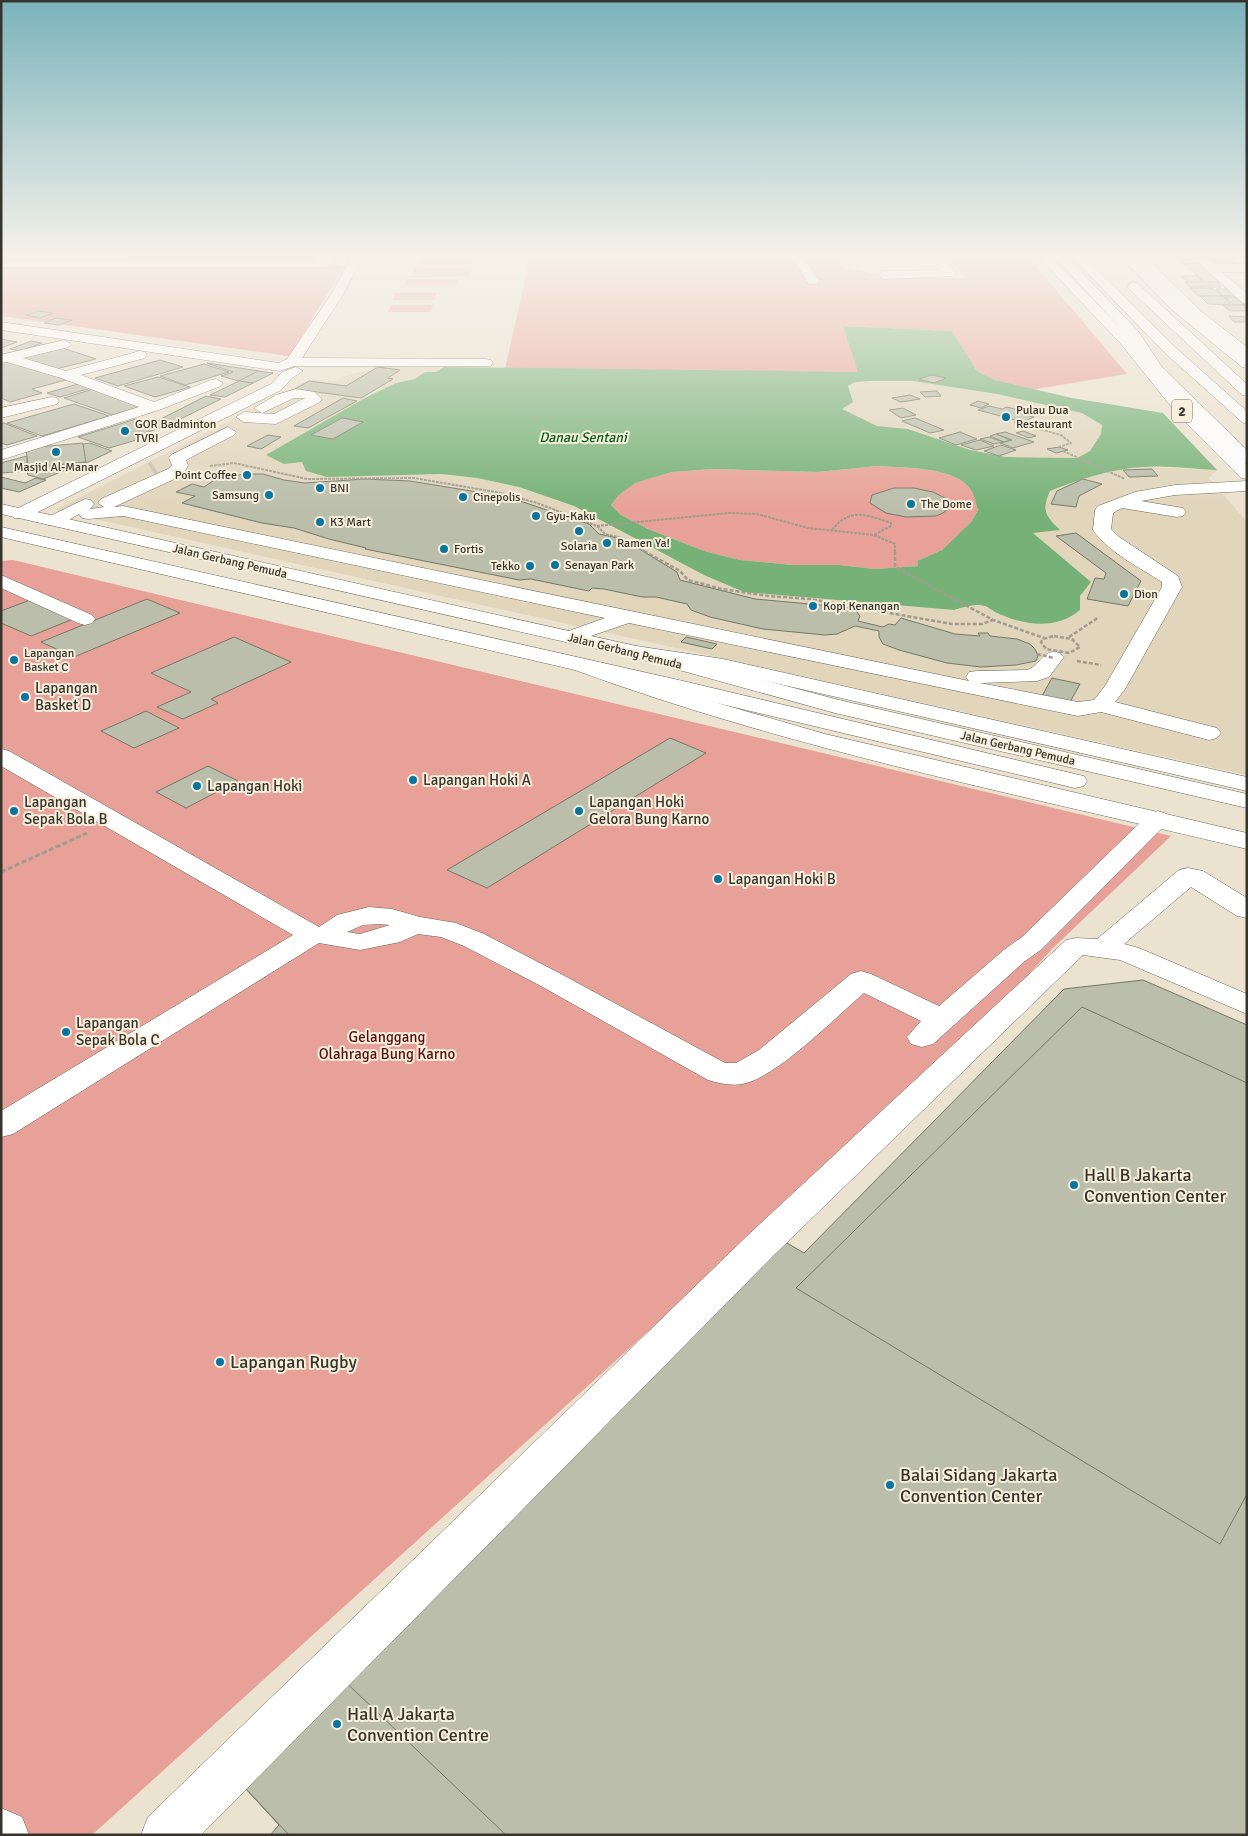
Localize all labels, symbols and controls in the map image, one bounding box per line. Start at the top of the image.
road number: 2 [1172,400,1192,422]
place label: Pulau Dua Restaurant [1016,403,1072,432]
marker: Pulau Dua Restaurant [1000,411,1012,423]
place label: GOR Badminton TVRI [135,417,216,446]
marker: GOR Badminton TVRI [119,425,131,437]
water label: Danau Sentani [539,429,628,446]
marker: Masjid Al-Manar [50,446,62,458]
place label: Masjid Al-Manar [14,460,99,475]
place label: Point Coffee [175,468,237,483]
marker: Point Coffee [241,469,253,481]
place label: BNI [330,481,349,496]
marker: BNI [314,482,326,494]
place label: Samsung [212,488,259,503]
marker: Samsung [263,489,275,501]
place label: Cinepolis [473,490,521,505]
marker: Cinepolis [457,491,469,503]
place label: The Dome [921,497,972,512]
marker: The Dome [905,498,917,510]
place label: Gyu-Kaku [546,509,596,524]
marker: Gyu-Kaku [530,510,542,522]
place label: K3 Mart [330,515,371,530]
marker: K3 Mart [314,516,326,528]
marker: Solaria [573,525,585,537]
place label: Ramen Ya! [617,536,670,551]
marker: Ramen Ya! [601,537,613,549]
place label: Solaria [561,539,597,554]
street label: Jalan Gerbang Pemuda [171,541,289,582]
place label: Fortis [454,542,484,557]
marker: Fortis [438,543,450,555]
place label: Senayan Park [565,558,634,573]
place label: Tekko [491,559,520,574]
marker: Senayan Park [549,559,561,571]
marker: Tekko [524,560,536,572]
place label: Dion [1134,587,1158,602]
marker: Dion [1118,588,1130,600]
place label: Kopi Kenangan [823,599,900,614]
marker: Kopi Kenangan [807,600,819,612]
street label: Jalan Gerbang Pemuda [566,630,684,673]
place label: Lapangan Basket C [24,646,74,675]
marker: Lapangan Basket C [8,654,20,666]
place label: Lapangan Basket D [35,679,98,714]
marker: Lapangan Basket D [19,691,31,703]
street label: Jalan Gerbang Pemuda [959,728,1077,769]
place label: Lapangan Hoki A [423,771,531,789]
marker: Lapangan Hoki A [407,774,419,786]
place label: Lapangan Hoki [207,777,302,795]
marker: Lapangan Hoki [191,780,203,792]
place label: Lapangan Sepak Bola B [24,793,108,828]
place label: Lapangan Hoki Gelora Bung Karno [589,793,709,828]
marker: Lapangan Sepak Bola B [8,805,20,817]
marker: Lapangan Hoki Gelora Bung Karno [573,805,585,817]
place label: Lapangan Hoki B [728,870,836,888]
marker: Lapangan Hoki B [712,873,724,885]
place label: Lapangan Sepak Bola C [76,1014,159,1049]
marker: Lapangan Sepak Bola C [60,1026,72,1038]
park label: Gelanggang Olahraga Bung Karno [319,1028,455,1063]
place label: Hall B Jakarta Convention Center [1084,1164,1227,1207]
marker: Hall B Jakarta Convention Center [1068,1179,1080,1191]
place label: Lapangan Rugby [230,1351,357,1373]
marker: Lapangan Rugby [214,1356,226,1368]
place label: Balai Sidang Jakarta Convention Center [900,1464,1057,1507]
marker: Balai Sidang Jakarta Convention Center [884,1479,896,1491]
place label: Hall A Jakarta Convention Centre [347,1703,489,1746]
marker: Hall A Jakarta Convention Centre [331,1718,343,1730]

